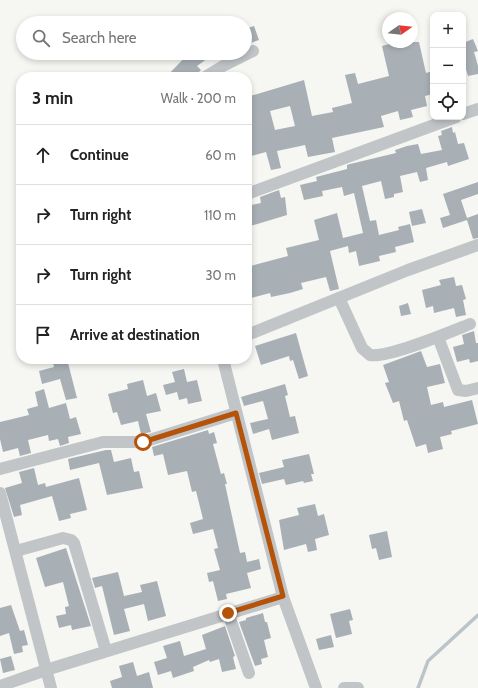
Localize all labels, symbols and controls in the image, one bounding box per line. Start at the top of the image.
north arrow [382,12,418,48]
map controls [430,12,466,120]
button: + [430,12,466,48]
search box [16,16,252,60]
icon: search [30,27,52,49]
text: Search here [62,29,137,47]
button: − [430,48,466,84]
button: locate [430,84,466,120]
text: 3 min [32,88,73,108]
text: Walk · 200 m [161,90,236,106]
icon: ahead [32,144,54,166]
text: Continue [70,146,129,164]
text: 60 m [205,147,236,163]
icon: right [32,204,54,226]
text: Turn right [70,206,131,224]
text: 110 m [204,207,236,223]
icon: right [32,264,54,286]
text: Turn right [70,266,131,284]
text: 30 m [206,267,236,283]
icon: arrive [32,324,54,346]
text: Arrive at destination [70,326,200,344]
route start [134,433,152,451]
route end [219,604,237,622]

